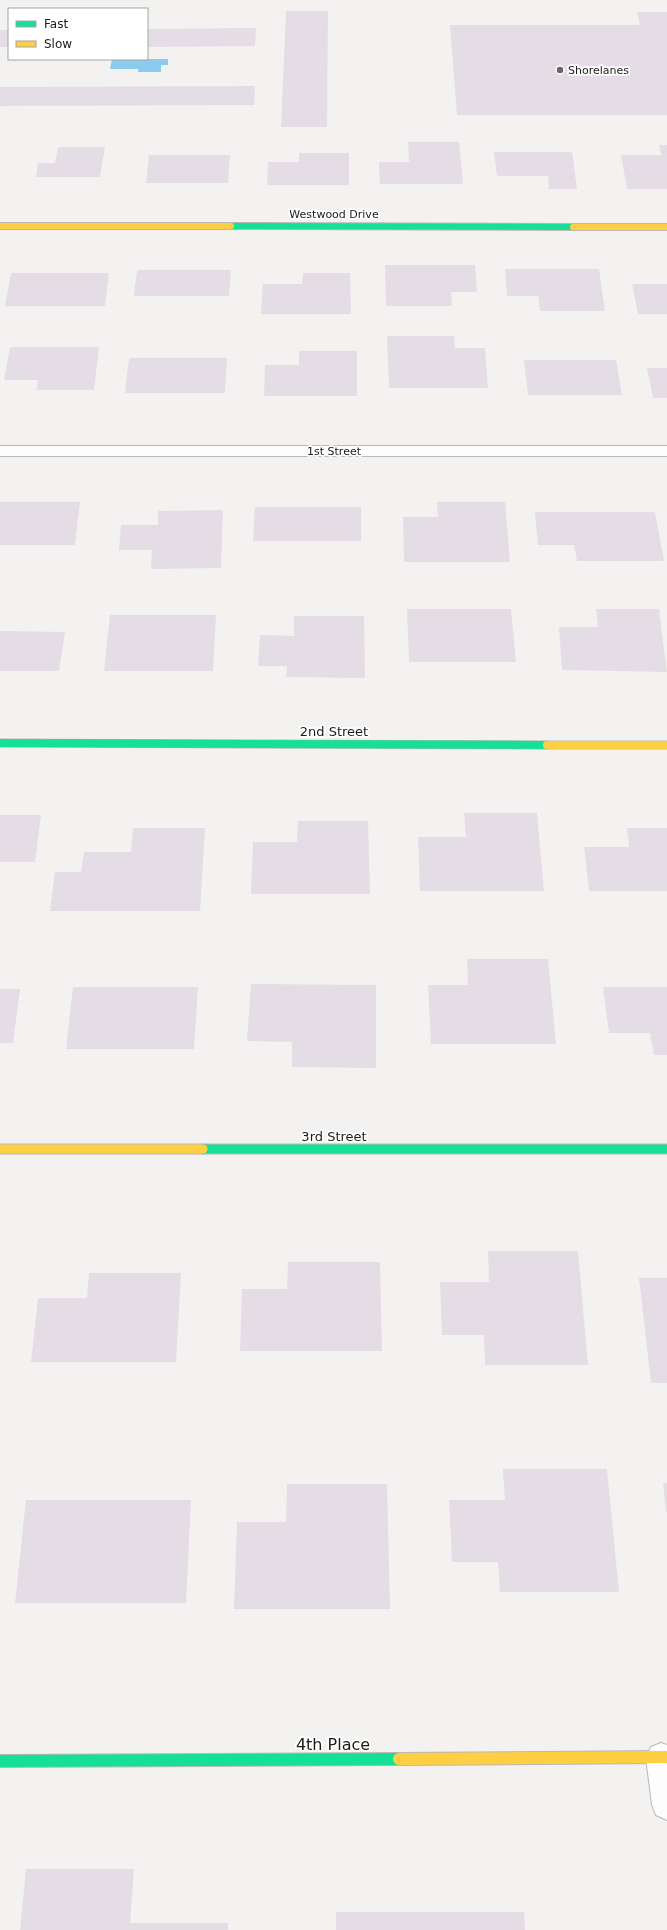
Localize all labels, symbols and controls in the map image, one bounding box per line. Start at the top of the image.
legend [8,8,148,60]
text: Fast [44,17,68,31]
text: Slow [44,37,72,51]
place label: Shorelanes [568,64,629,77]
marker: Shorelanes [555,65,565,75]
street label: Westwood Drive [289,208,379,221]
street label: 1st Street [307,445,362,458]
street label: 2nd Street [300,724,368,739]
street label: 3rd Street [301,1129,367,1144]
street label: 4th Place [296,1735,370,1754]

